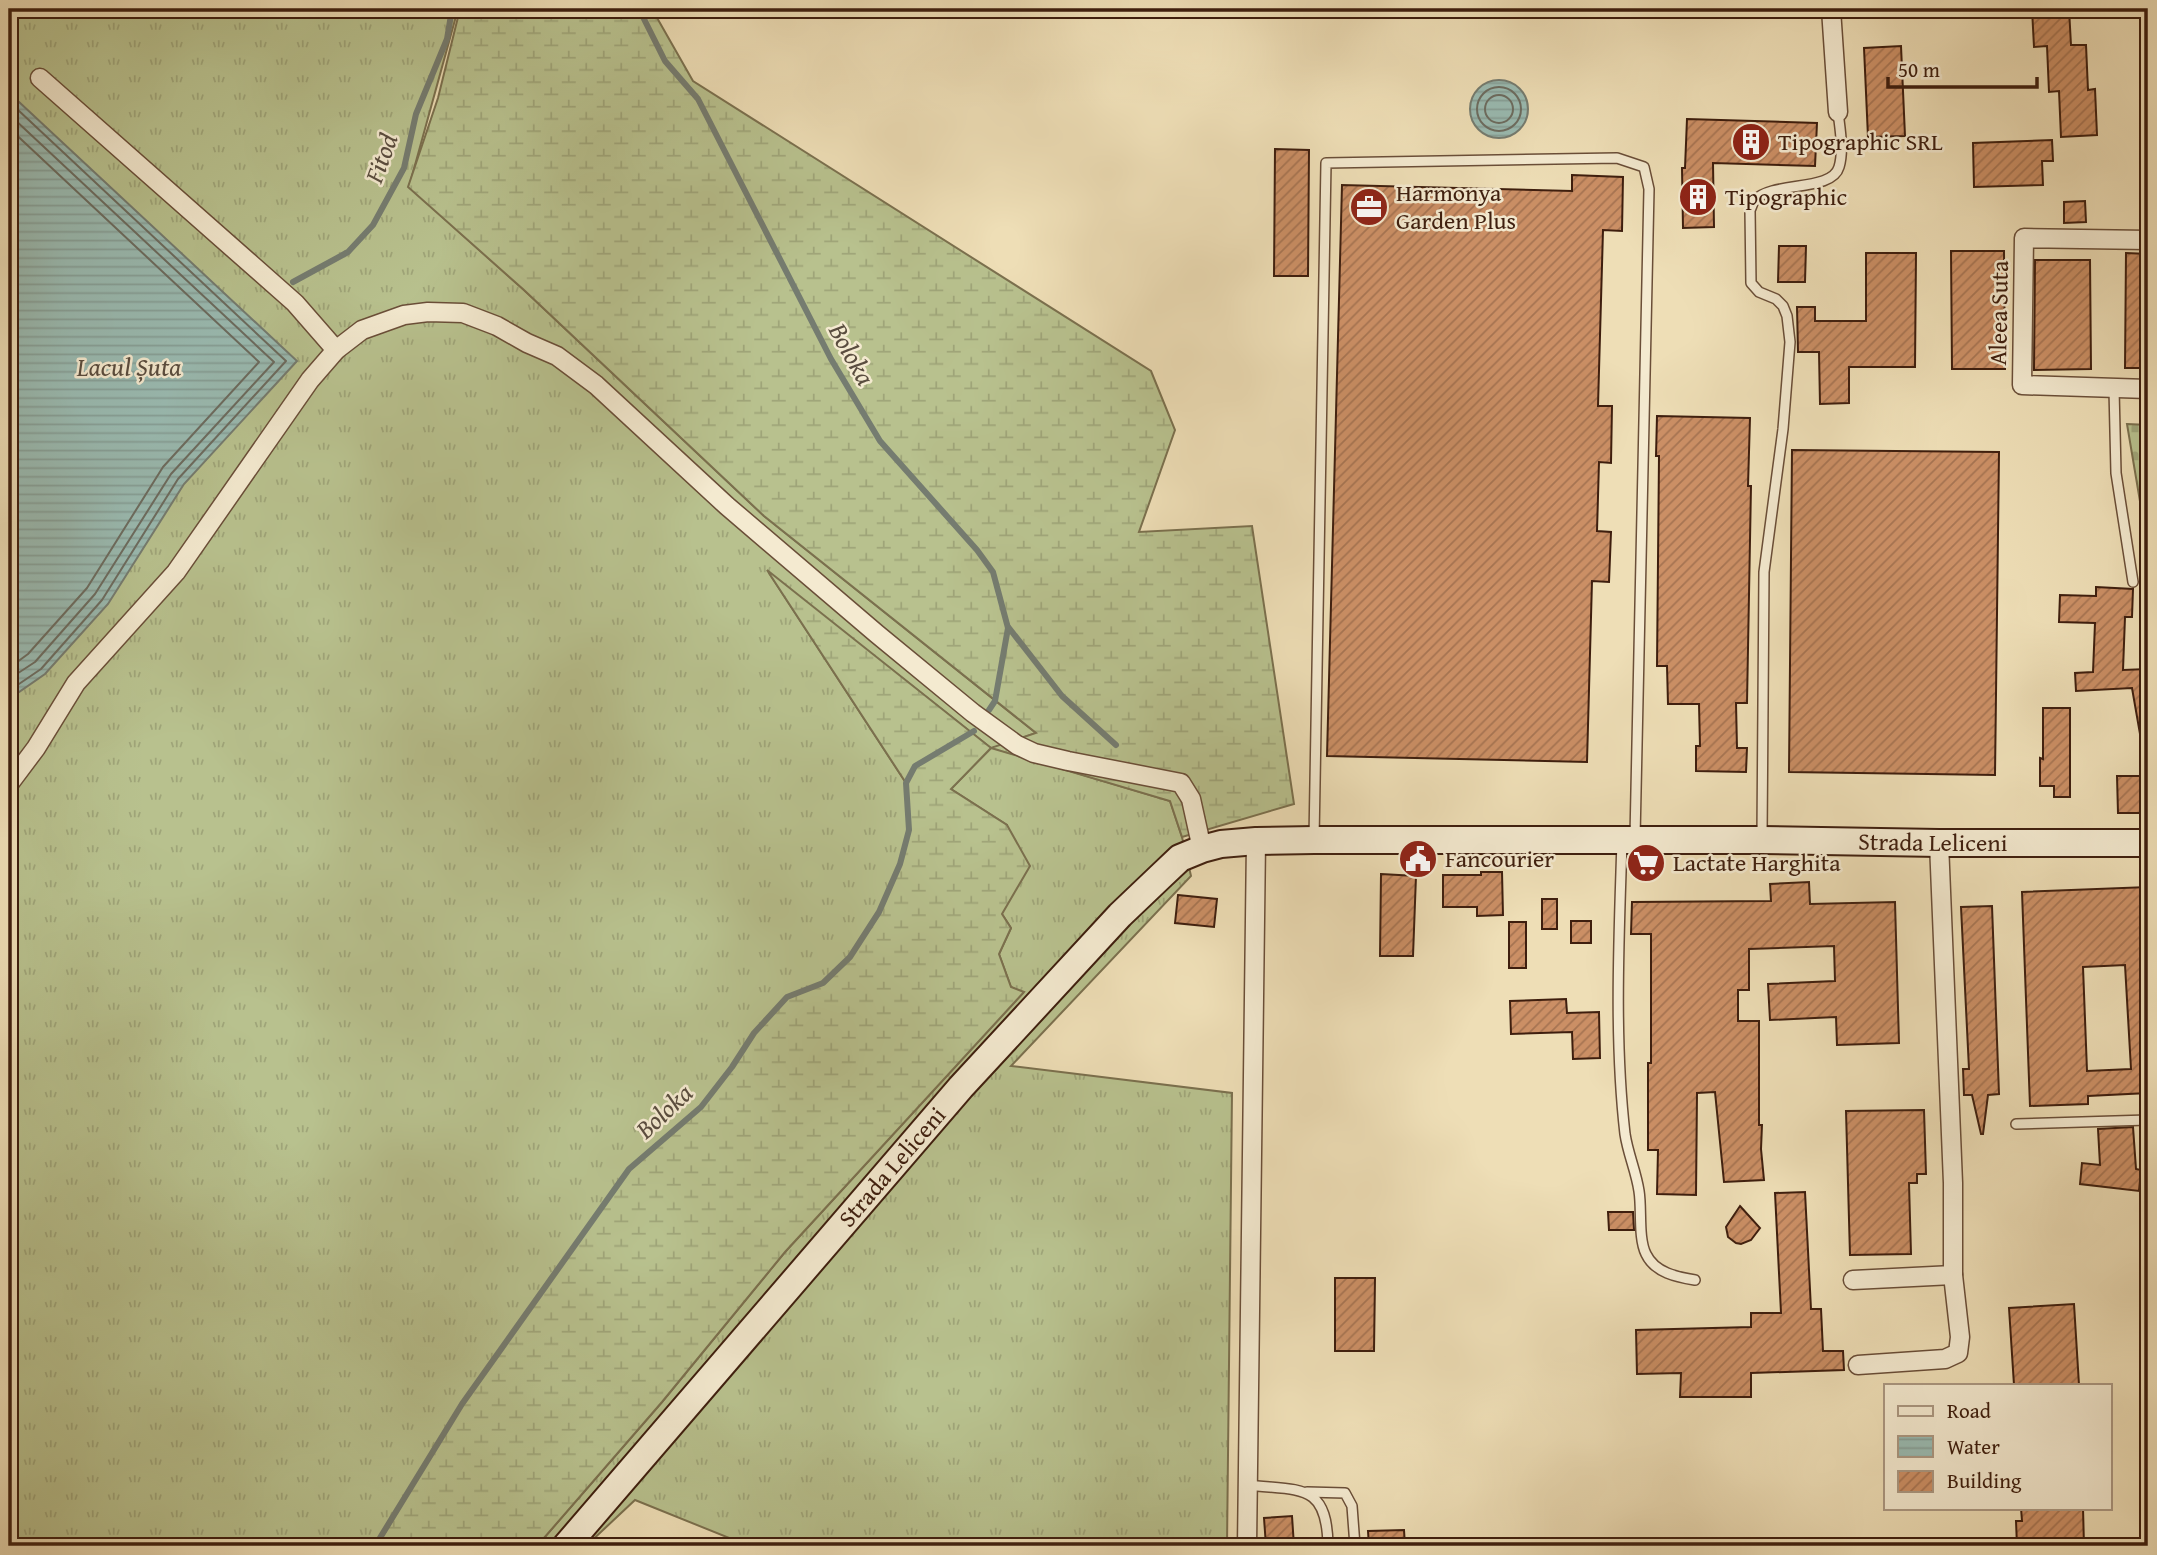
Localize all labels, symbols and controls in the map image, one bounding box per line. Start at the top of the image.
scale bar [1888,46,2036,90]
text: 50 m [1898,54,1940,85]
building icon: Tipographic SRL [1730,121,1772,163]
place label: Tipographic SRL [1778,124,1943,159]
water label: Fitod [353,128,407,189]
place label: Harmonya Garden Plus [1396,175,1516,238]
building icon: Tipographic [1677,176,1719,218]
place label: Tipographic [1725,179,1847,214]
office icon: Harmonya Garden Plus [1348,186,1390,228]
street label: Aleea Suta [1980,260,2017,366]
water label: Boloka [819,315,885,392]
water label: Lacul Șuta [76,347,181,386]
street label: Strada Leliceni [1858,824,2008,860]
public building icon: Fancourier [1397,838,1439,880]
place label: Fancourier [1445,841,1554,876]
supermarket icon: Lactate Harghita [1625,842,1667,884]
place label: Lactate Harghita [1673,845,1841,880]
water label: Boloka [626,1074,701,1148]
street label: Strada Leliceni [830,1099,954,1235]
legend [1884,1384,2112,1510]
text: Road [1947,1395,1992,1426]
text: Water [1947,1431,2000,1462]
text: Building [1947,1465,2022,1496]

